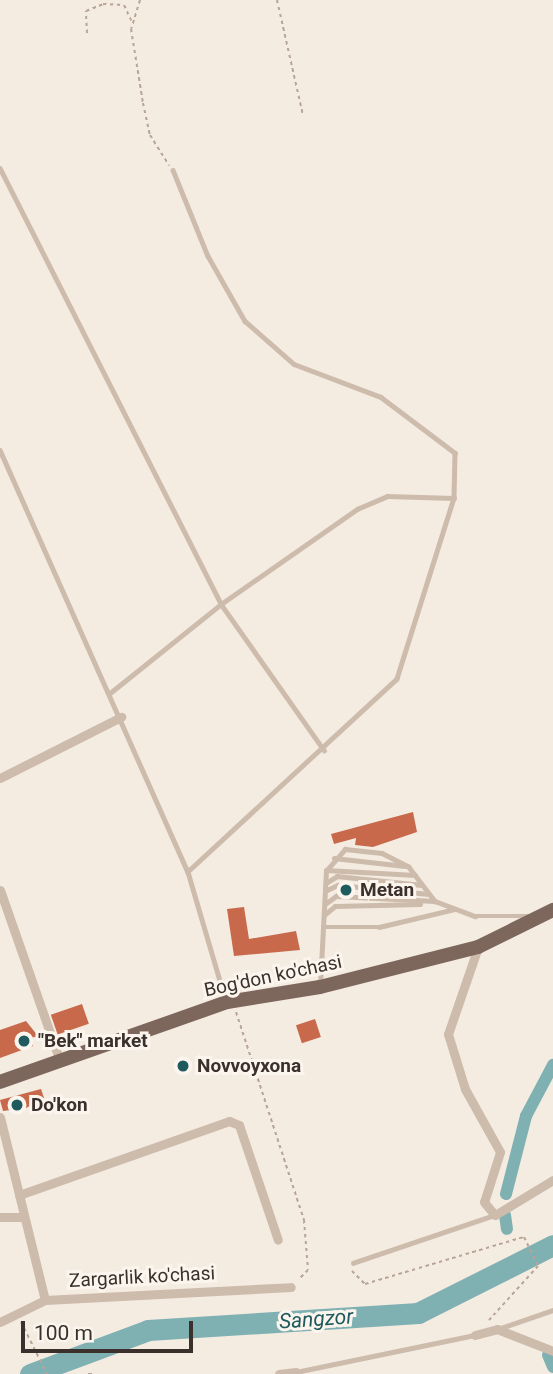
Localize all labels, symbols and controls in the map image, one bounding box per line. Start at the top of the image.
place label: Metan [360,879,414,901]
marker: Metan [338,882,354,898]
street label: Bog'don ko'chasi [202,950,344,1002]
place label: "Bek" market [38,1030,148,1052]
marker: "Bek" market [16,1033,32,1049]
place label: Novvoyxona [197,1055,301,1077]
marker: Novvoyxona [175,1058,191,1074]
place label: Do'kon [31,1094,88,1116]
marker: Do'kon [9,1097,25,1113]
street label: Zargarlik ko'chasi [68,1262,216,1292]
water label: Sangzor [278,1304,354,1334]
scale bar [24,1308,196,1352]
text: 100 m [34,1321,93,1345]

